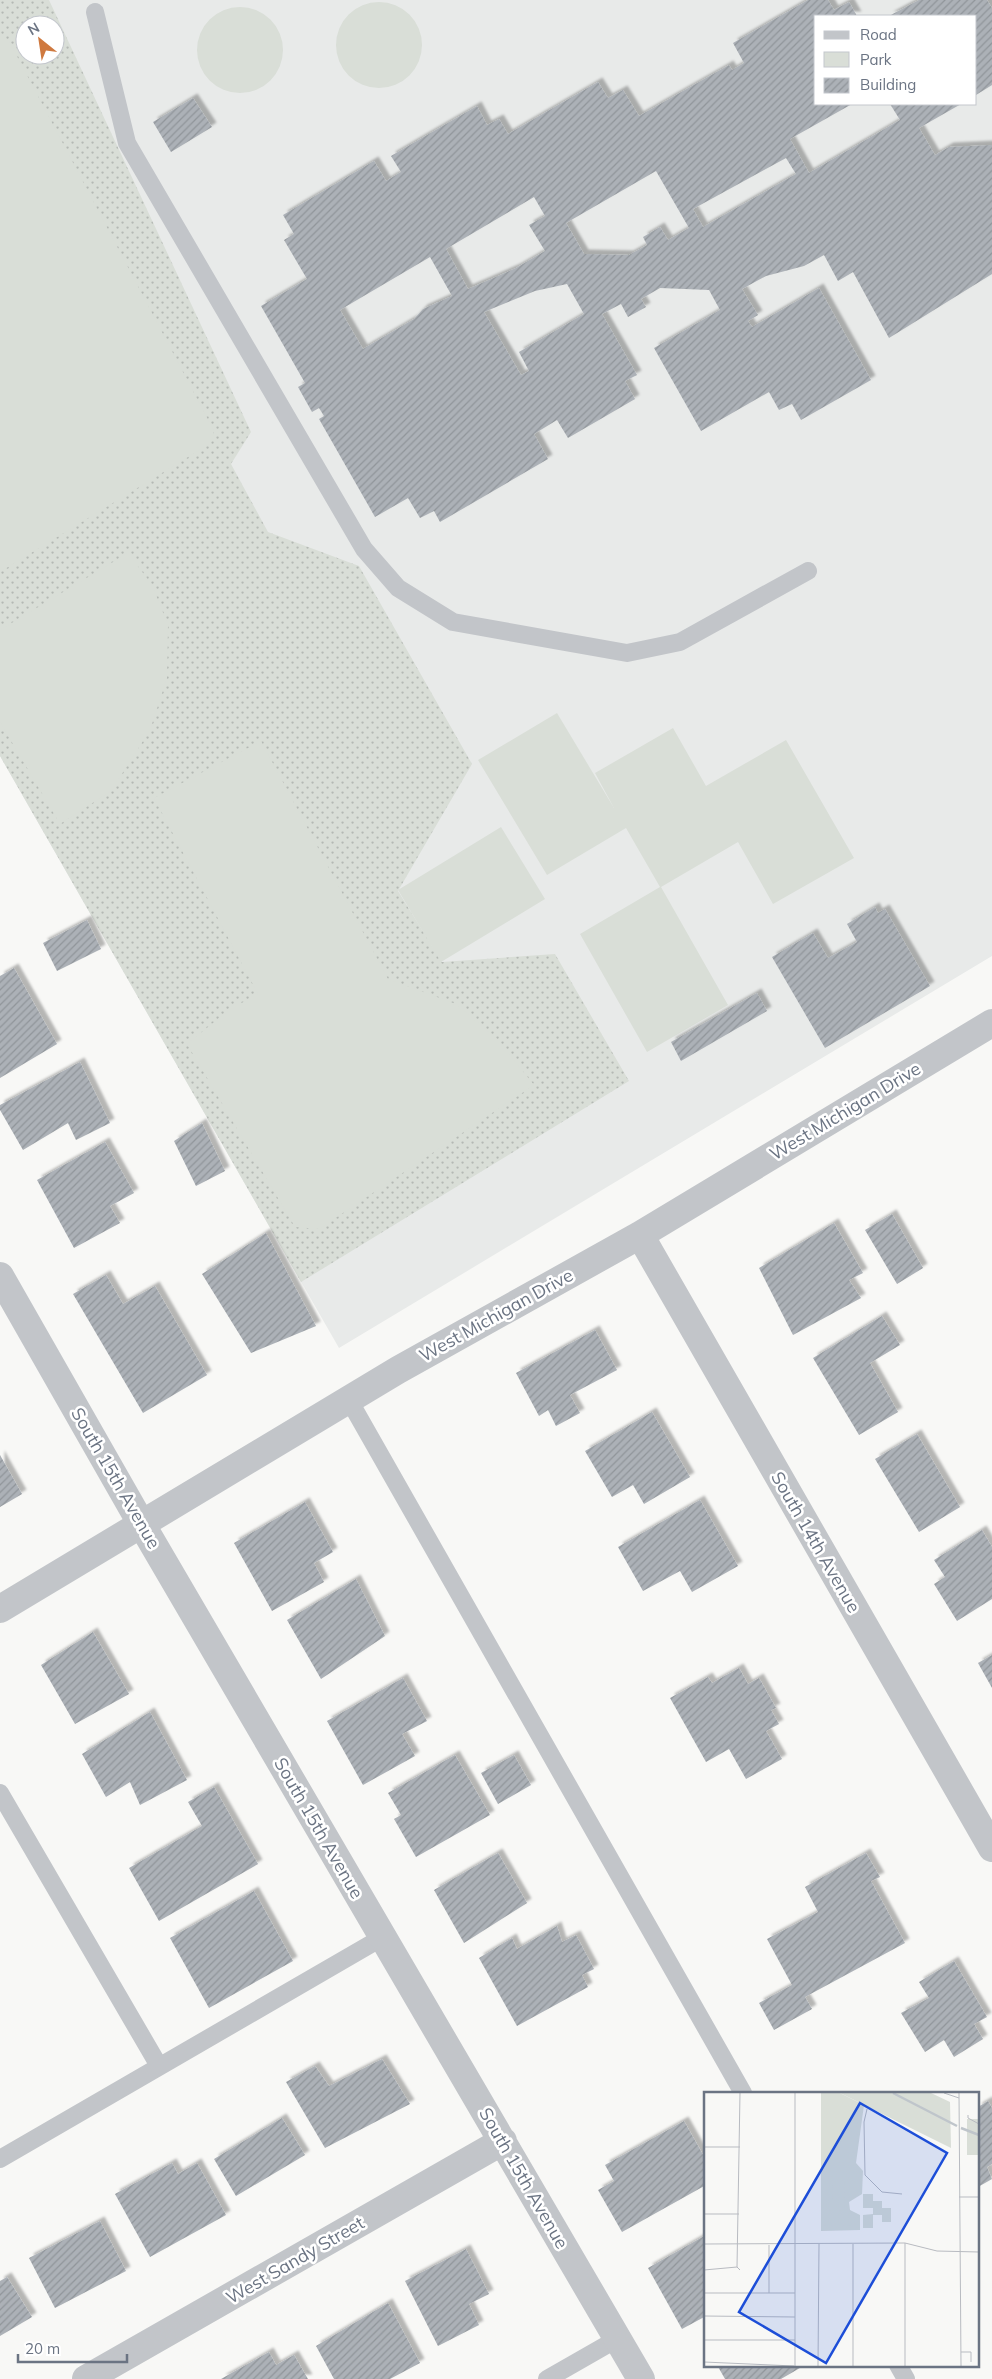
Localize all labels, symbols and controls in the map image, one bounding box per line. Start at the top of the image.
north arrow [15,15,65,65]
legend [814,15,977,105]
text: N [24,18,43,39]
text: Road [860,25,897,44]
text: Park [860,50,892,69]
text: Building [860,75,916,94]
street label: West Michigan Drive [765,1057,925,1165]
street label: West Michigan Drive [415,1263,577,1367]
street label: South 15th Avenue [66,1403,166,1553]
street label: South 14th Avenue [766,1467,866,1617]
street label: South 15th Avenue [269,1753,369,1903]
inset map [704,2092,980,2366]
street label: South 15th Avenue [474,2103,574,2253]
street label: West Sandy Street [222,2211,368,2309]
scale bar [18,2332,126,2364]
text: 20 m [25,2339,60,2358]

